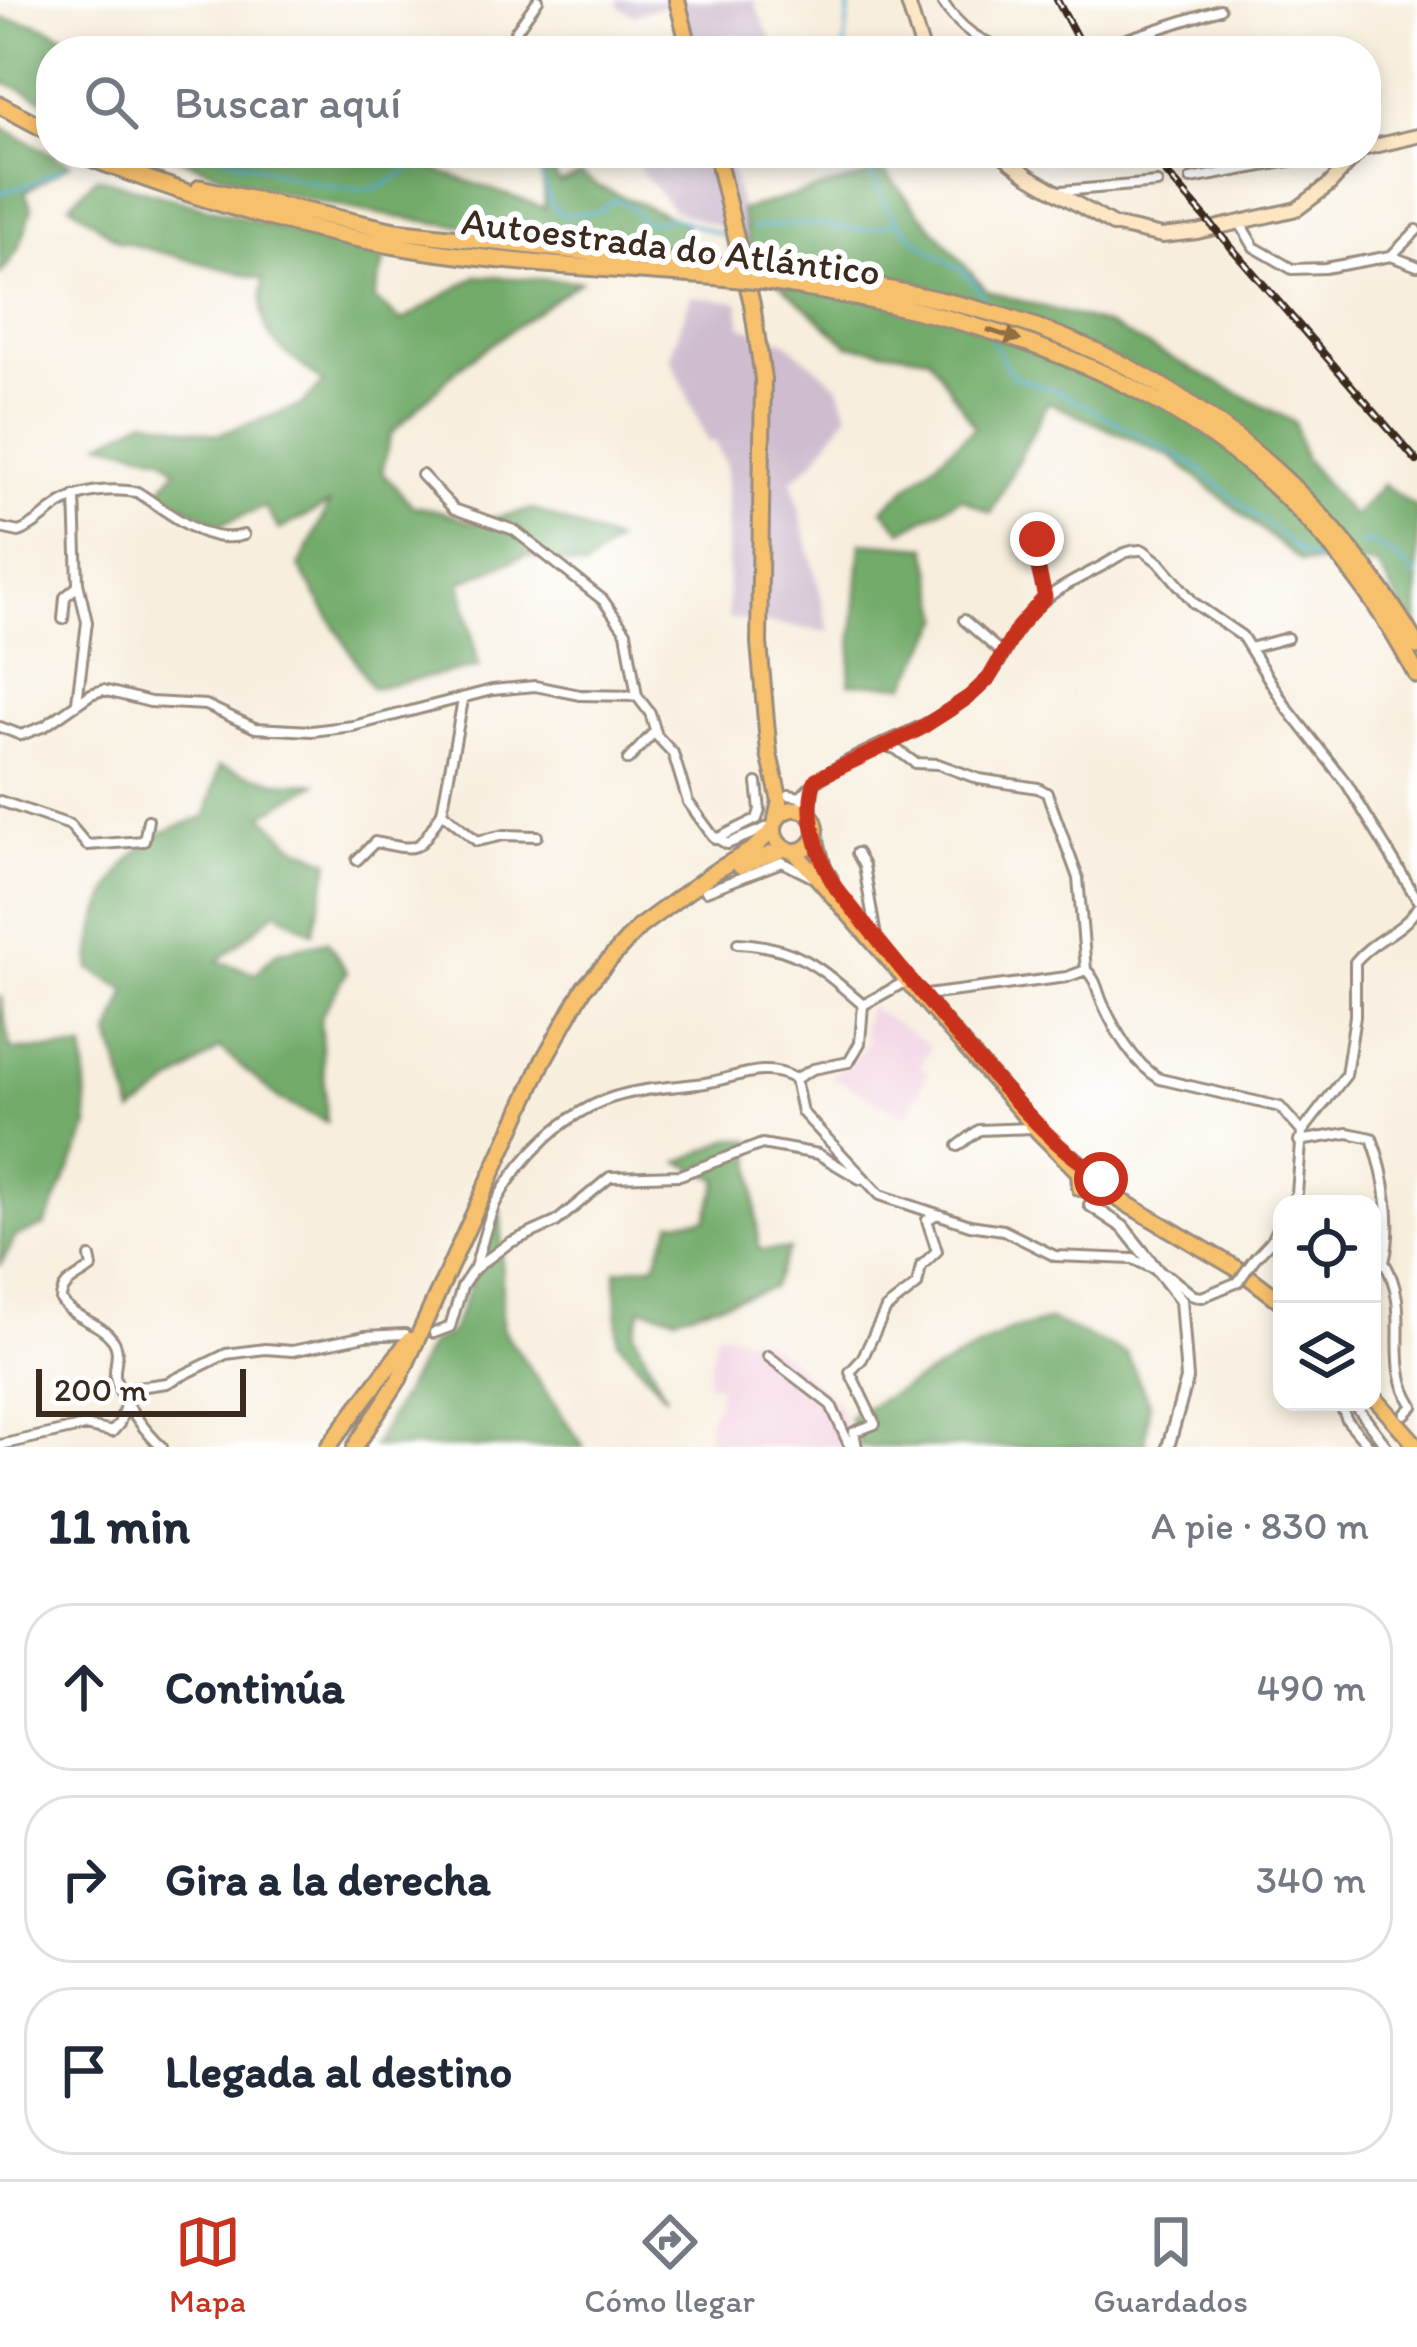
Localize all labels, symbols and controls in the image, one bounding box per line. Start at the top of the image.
search box [36,36,1381,168]
icon: search [78,69,144,135]
text: Buscar aquí [174,75,401,129]
street label: Autoestrada do Atlántico [459,197,883,295]
one-way arrow [986,327,1023,345]
route end [1010,512,1064,566]
route start [1074,1152,1128,1206]
map controls [1273,1195,1381,1411]
button: locate [1273,1195,1381,1303]
button: layers [1273,1303,1381,1411]
scale bar [36,1363,246,1416]
text: 200 m [54,1370,147,1409]
text: 11 min [48,1495,190,1556]
text: A pie · 830 m [1151,1502,1369,1549]
icon: ahead [51,1654,117,1720]
text: Continúa [165,1660,345,1714]
text: 490 m [1257,1664,1366,1711]
icon: right [51,1846,117,1912]
text: Gira a la derecha [165,1852,491,1906]
text: 340 m [1256,1856,1366,1903]
icon: arrive [51,2038,117,2104]
text: Llegada al destino [165,2044,512,2098]
tab: Mapa [169,2209,246,2320]
tab: Cómo llegar [584,2209,755,2320]
tab: Guardados [1093,2209,1248,2320]

